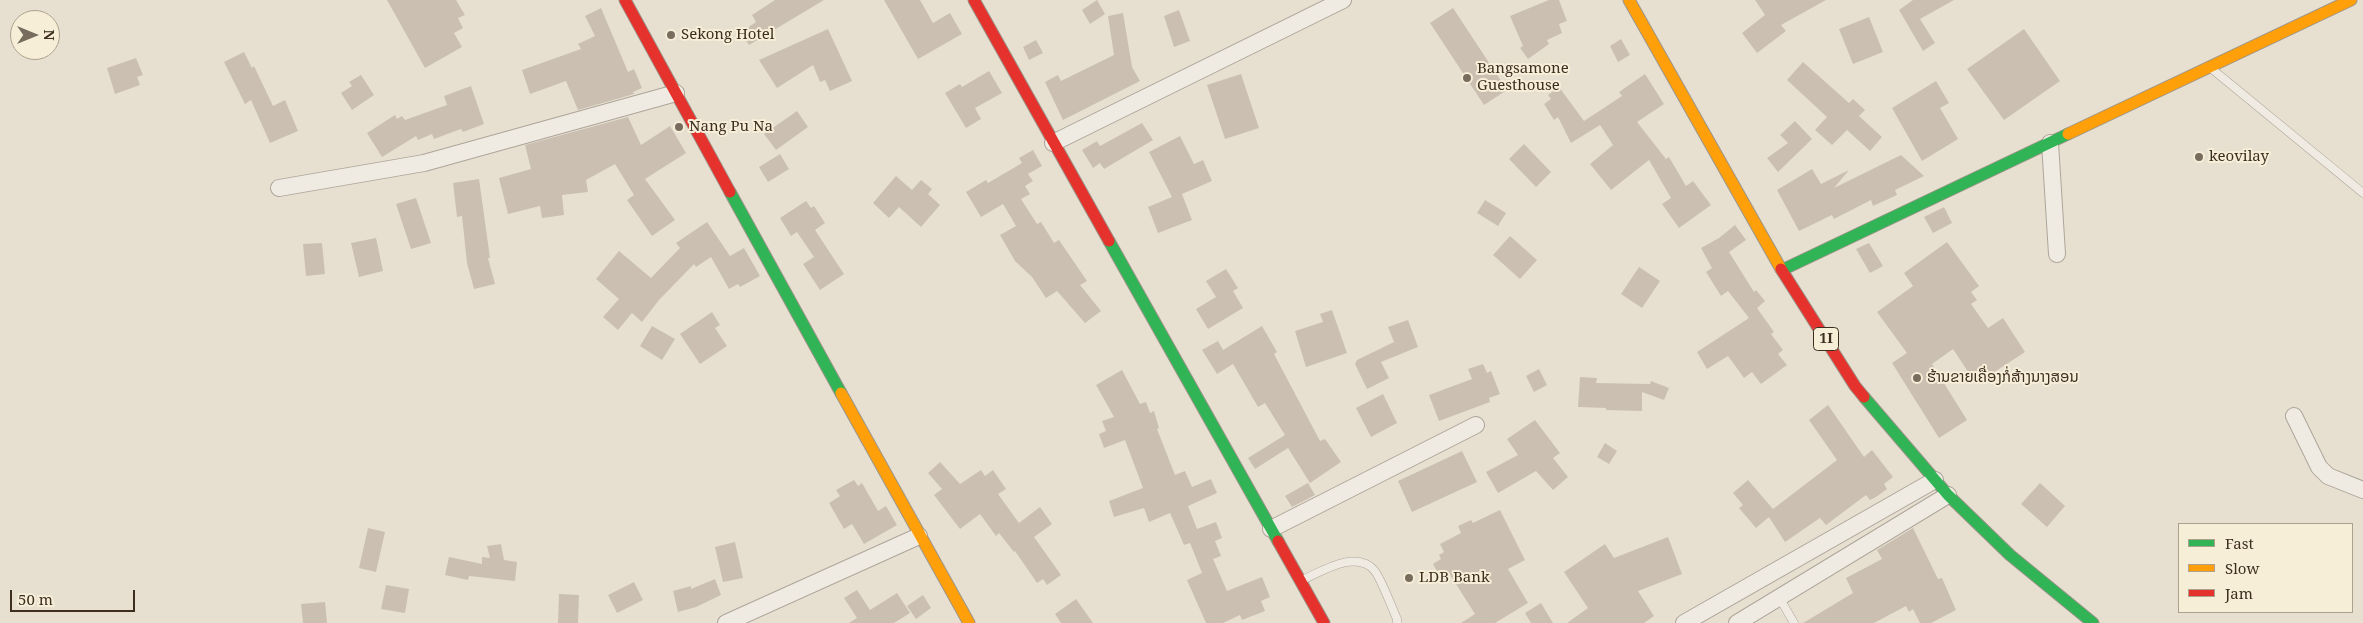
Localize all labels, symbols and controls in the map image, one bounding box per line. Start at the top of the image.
north arrow [10,10,60,60]
place label: Sekong Hotel [681,26,774,44]
text: N [40,29,59,41]
marker: Sekong Hotel [665,29,677,41]
place label: Bangsamone Guesthouse [1477,60,1569,95]
marker: Bangsamone Guesthouse [1461,72,1473,84]
place label: Nang Pu Na [689,118,773,136]
marker: Nang Pu Na [673,121,685,133]
place label: keovilay [2209,148,2269,166]
marker: keovilay [2193,151,2205,163]
road number: 1I [1814,328,1838,350]
place label: ຮ້ານຂາຍເຄື່ອງກໍ່ສ້າງນາງສອນ [1927,369,2079,387]
marker: ຮ້ານຂາຍເຄື່ອງກໍ່ສ້າງນາງສອນ [1911,372,1923,384]
legend [2178,523,2353,613]
text: Fast [2225,533,2254,553]
text: Slow [2225,558,2259,578]
place label: LDB Bank [1419,569,1490,587]
marker: LDB Bank [1403,572,1415,584]
scale bar [12,580,138,612]
text: Jam [2225,583,2253,603]
text: 50 m [18,589,53,609]

